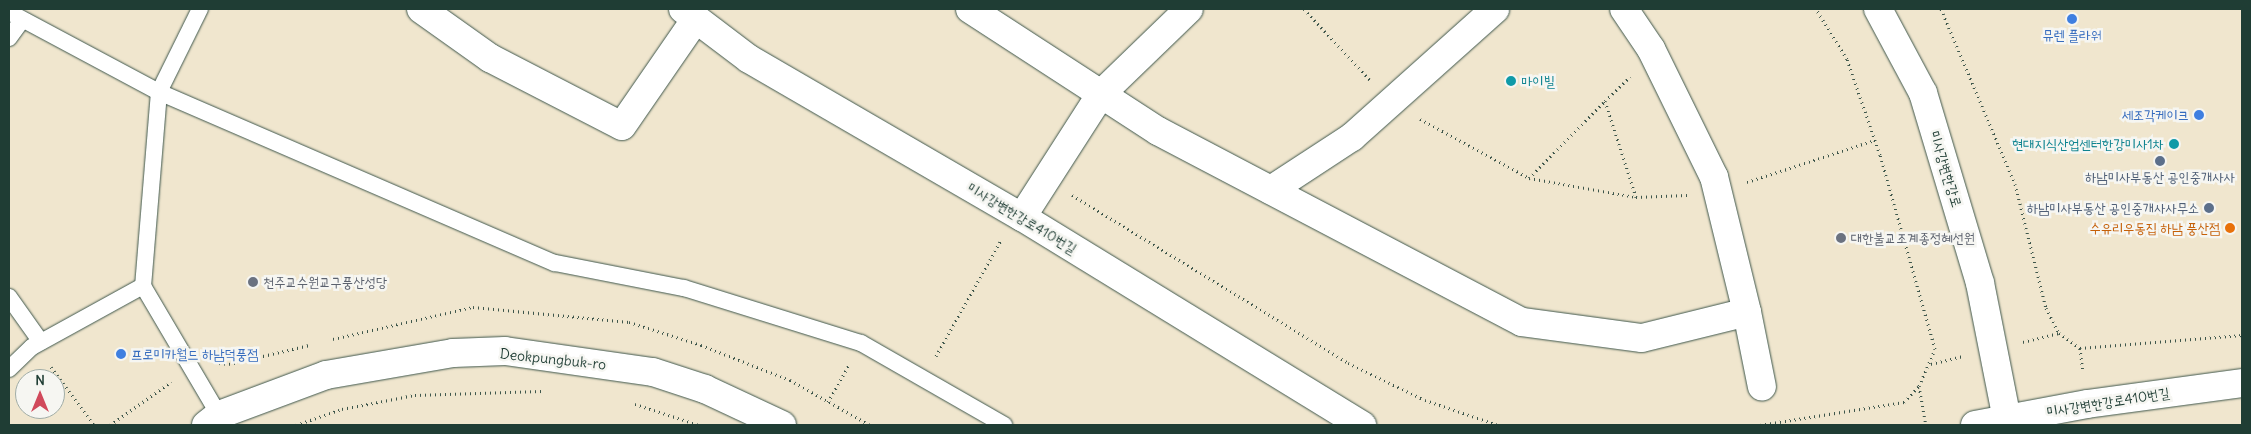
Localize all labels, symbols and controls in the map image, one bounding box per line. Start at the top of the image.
marker: 뮤렌 플라워 [2066,13,2078,25]
place label: 뮤렌 플라워 [2042,27,2102,43]
place label: 마이빌 [1521,73,1555,89]
marker: 마이빌 [1505,75,1517,87]
place label: 세조각케이크 [2121,107,2189,123]
marker: 세조각케이크 [2193,109,2205,121]
street label: 미사강변한강로 [1926,129,1966,209]
place label: 현대지식산업센터한강미사1차 [2012,136,2164,152]
marker: 현대지식산업센터한강미사1차 [2168,138,2180,150]
marker: 하남미사부동산 공인중개사사 [2154,155,2166,167]
place label: 하남미사부동산 공인중개사사 [2085,169,2235,185]
street label: 미사강변한강로410번길 [964,179,1080,257]
place label: 하남미사부동산 공인중개사사무소 [2027,200,2199,216]
marker: 하남미사부동산 공인중개사사무소 [2203,202,2215,214]
place label: 수유리우동집 하남 풍산점 [2089,220,2220,236]
marker: 수유리우동집 하남 풍산점 [2224,222,2236,234]
place label: 대한불교조계종정혜선원 [1851,230,1975,246]
marker: 대한불교조계종정혜선원 [1835,232,1847,244]
place label: 천주교수원교구풍산성당 [263,274,387,290]
marker: 천주교수원교구풍산성당 [247,276,259,288]
street label: Deokpungbuk-ro [499,345,607,373]
place label: 프로미카월드 하남덕풍점 [131,346,258,362]
marker: 프로미카월드 하남덕풍점 [115,348,127,360]
north arrow [15,369,65,419]
text: N [35,371,45,389]
street label: 미사강변한강로410번길 [2045,384,2171,420]

